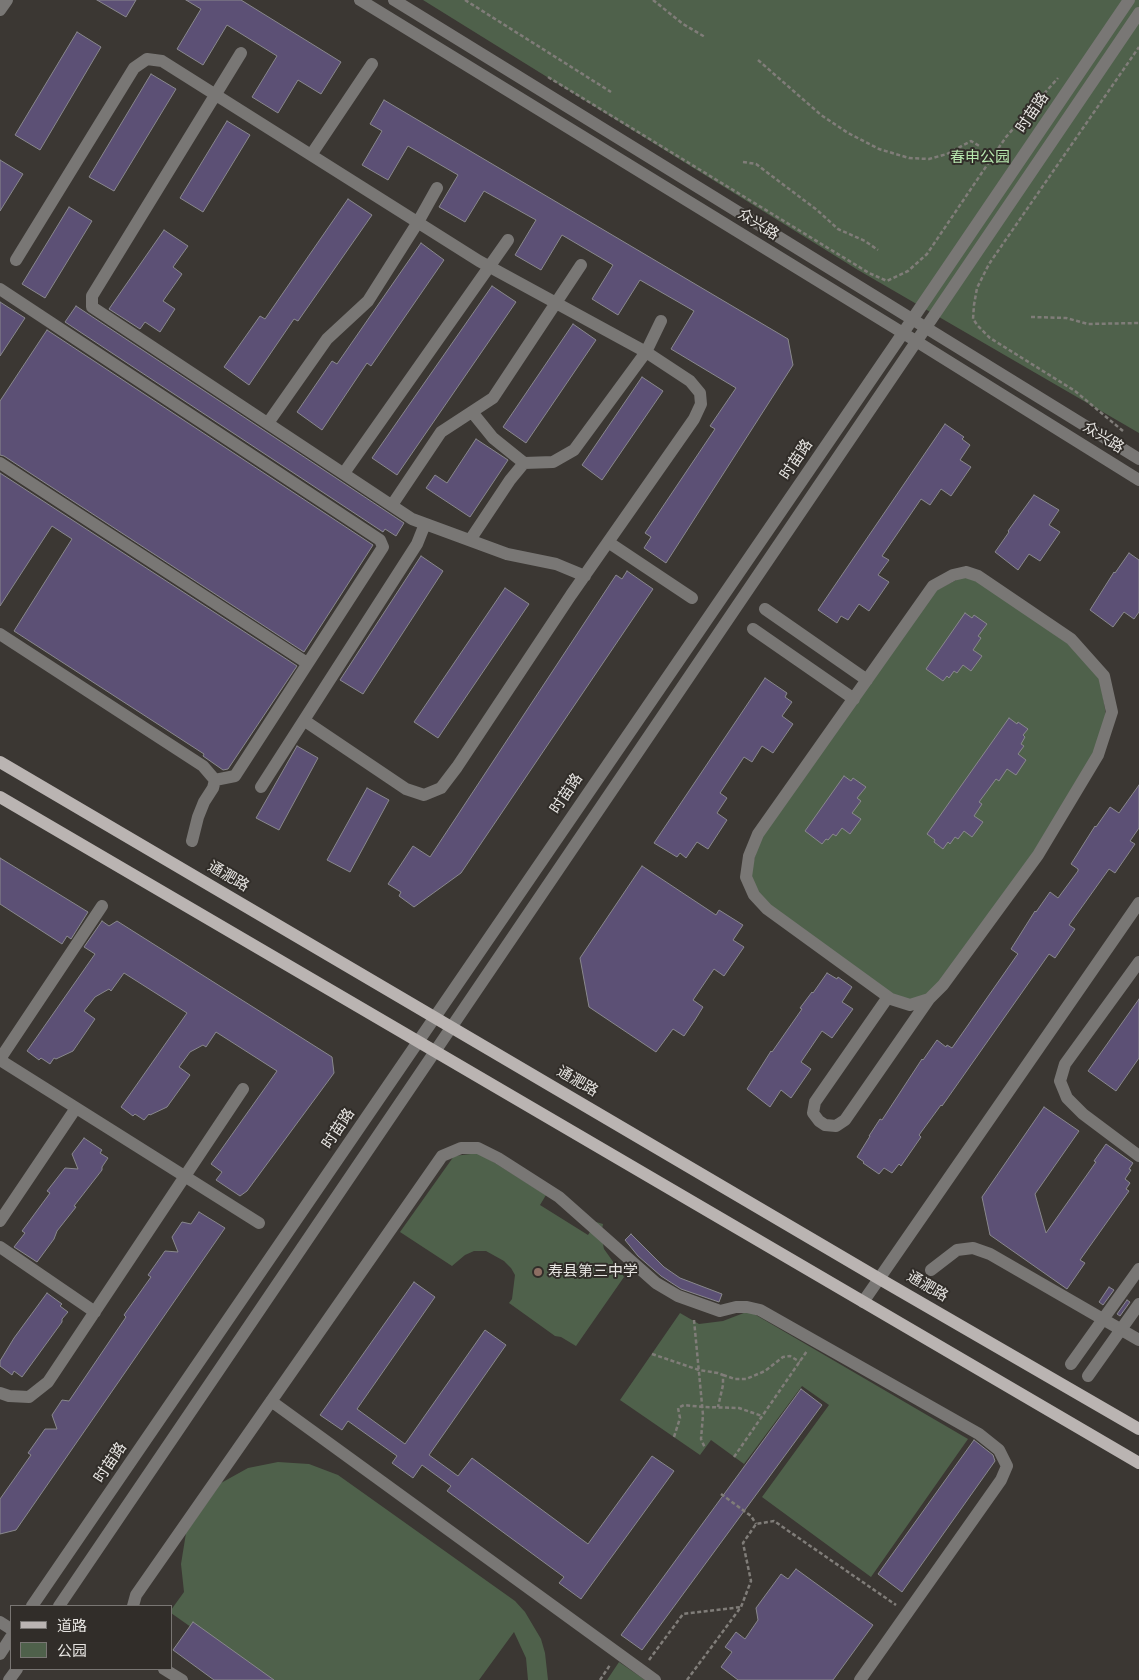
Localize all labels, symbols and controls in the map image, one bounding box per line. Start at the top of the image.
street label: 时苗路 [1013,89,1053,137]
park label: 春申公园 [950,149,1010,167]
street label: 众兴路 [734,205,782,245]
street label: 众兴路 [1079,418,1127,458]
street label: 时苗路 [777,436,817,484]
street label: 时苗路 [547,770,587,818]
street label: 通淝路 [204,858,252,896]
street label: 通淝路 [553,1063,601,1101]
street label: 时苗路 [319,1105,359,1153]
place label: 寿县第三中学 [548,1263,638,1281]
marker: 寿县第三中学 [532,1266,544,1278]
street label: 通淝路 [903,1268,951,1306]
street label: 时苗路 [91,1439,131,1487]
legend [10,1605,172,1670]
text: 道路 [57,1617,87,1635]
text: 公园 [57,1642,87,1660]

